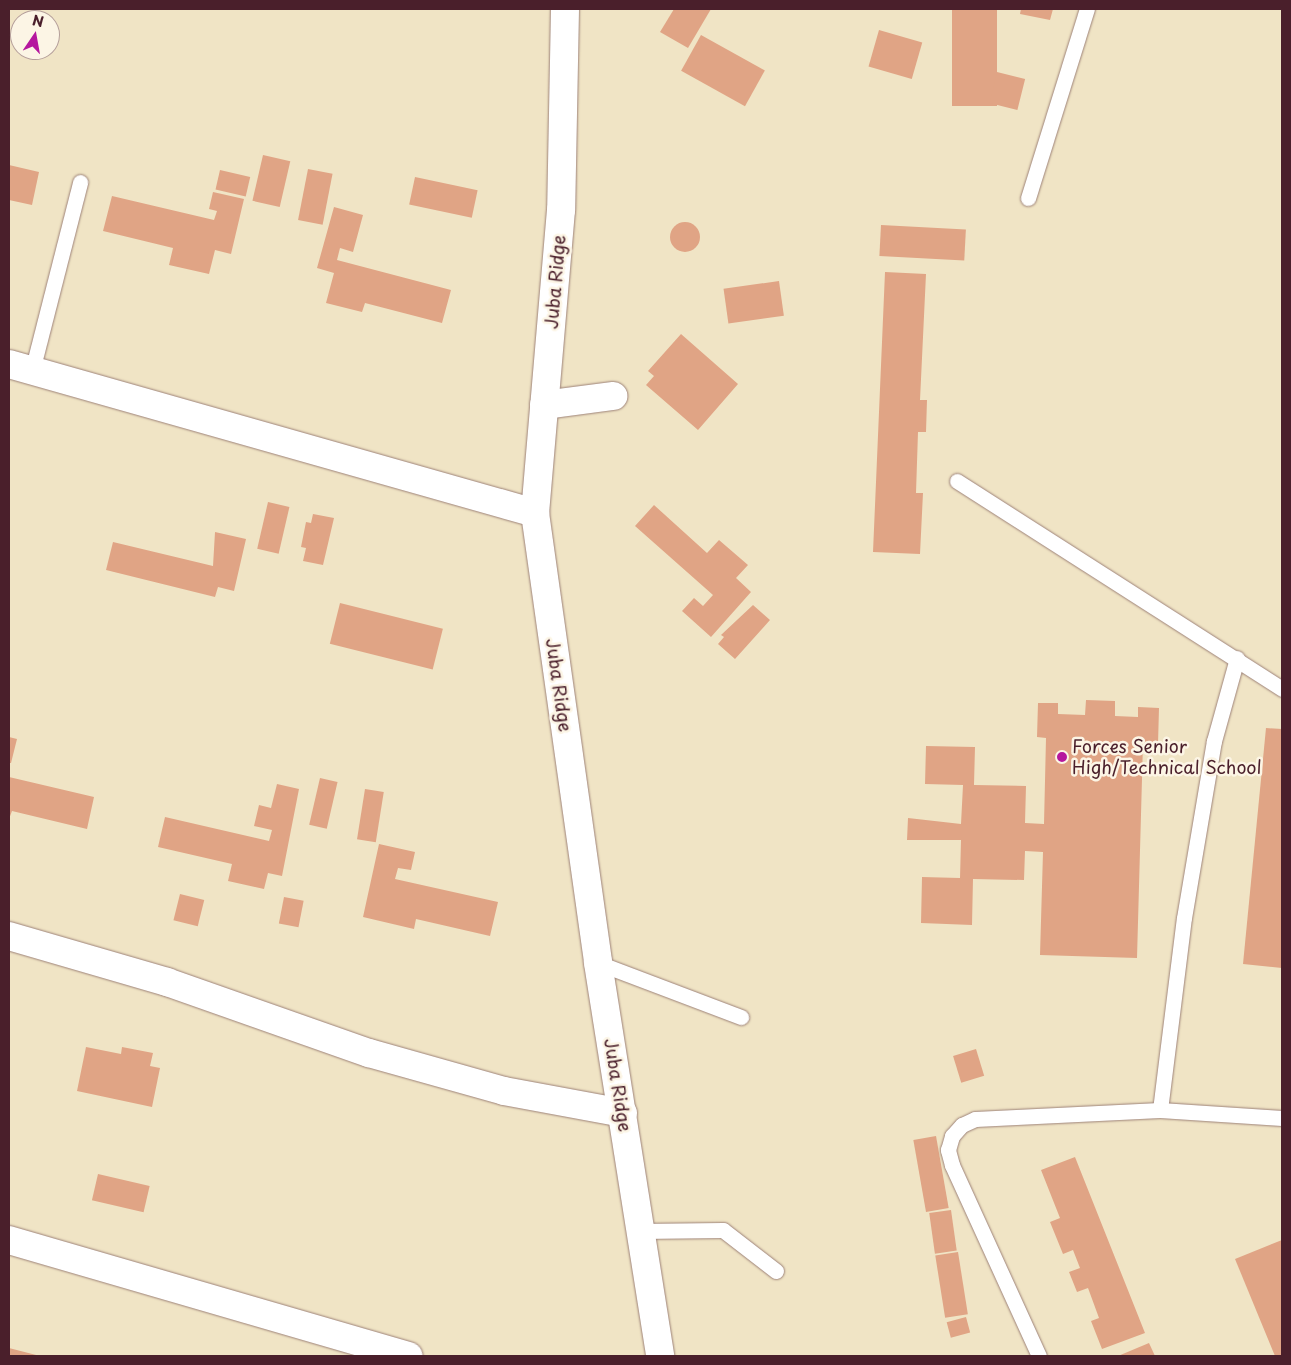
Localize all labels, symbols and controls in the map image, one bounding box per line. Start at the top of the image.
text: N [30,9,46,32]
north arrow [10,10,60,60]
street label: Juba Ridge [540,233,570,331]
street label: Juba Ridge [542,636,576,734]
place label: Forces Senior High/Technical School [1072,736,1262,779]
marker: Forces Senior High/Technical School [1056,751,1068,763]
street label: Juba Ridge [600,1036,636,1134]

